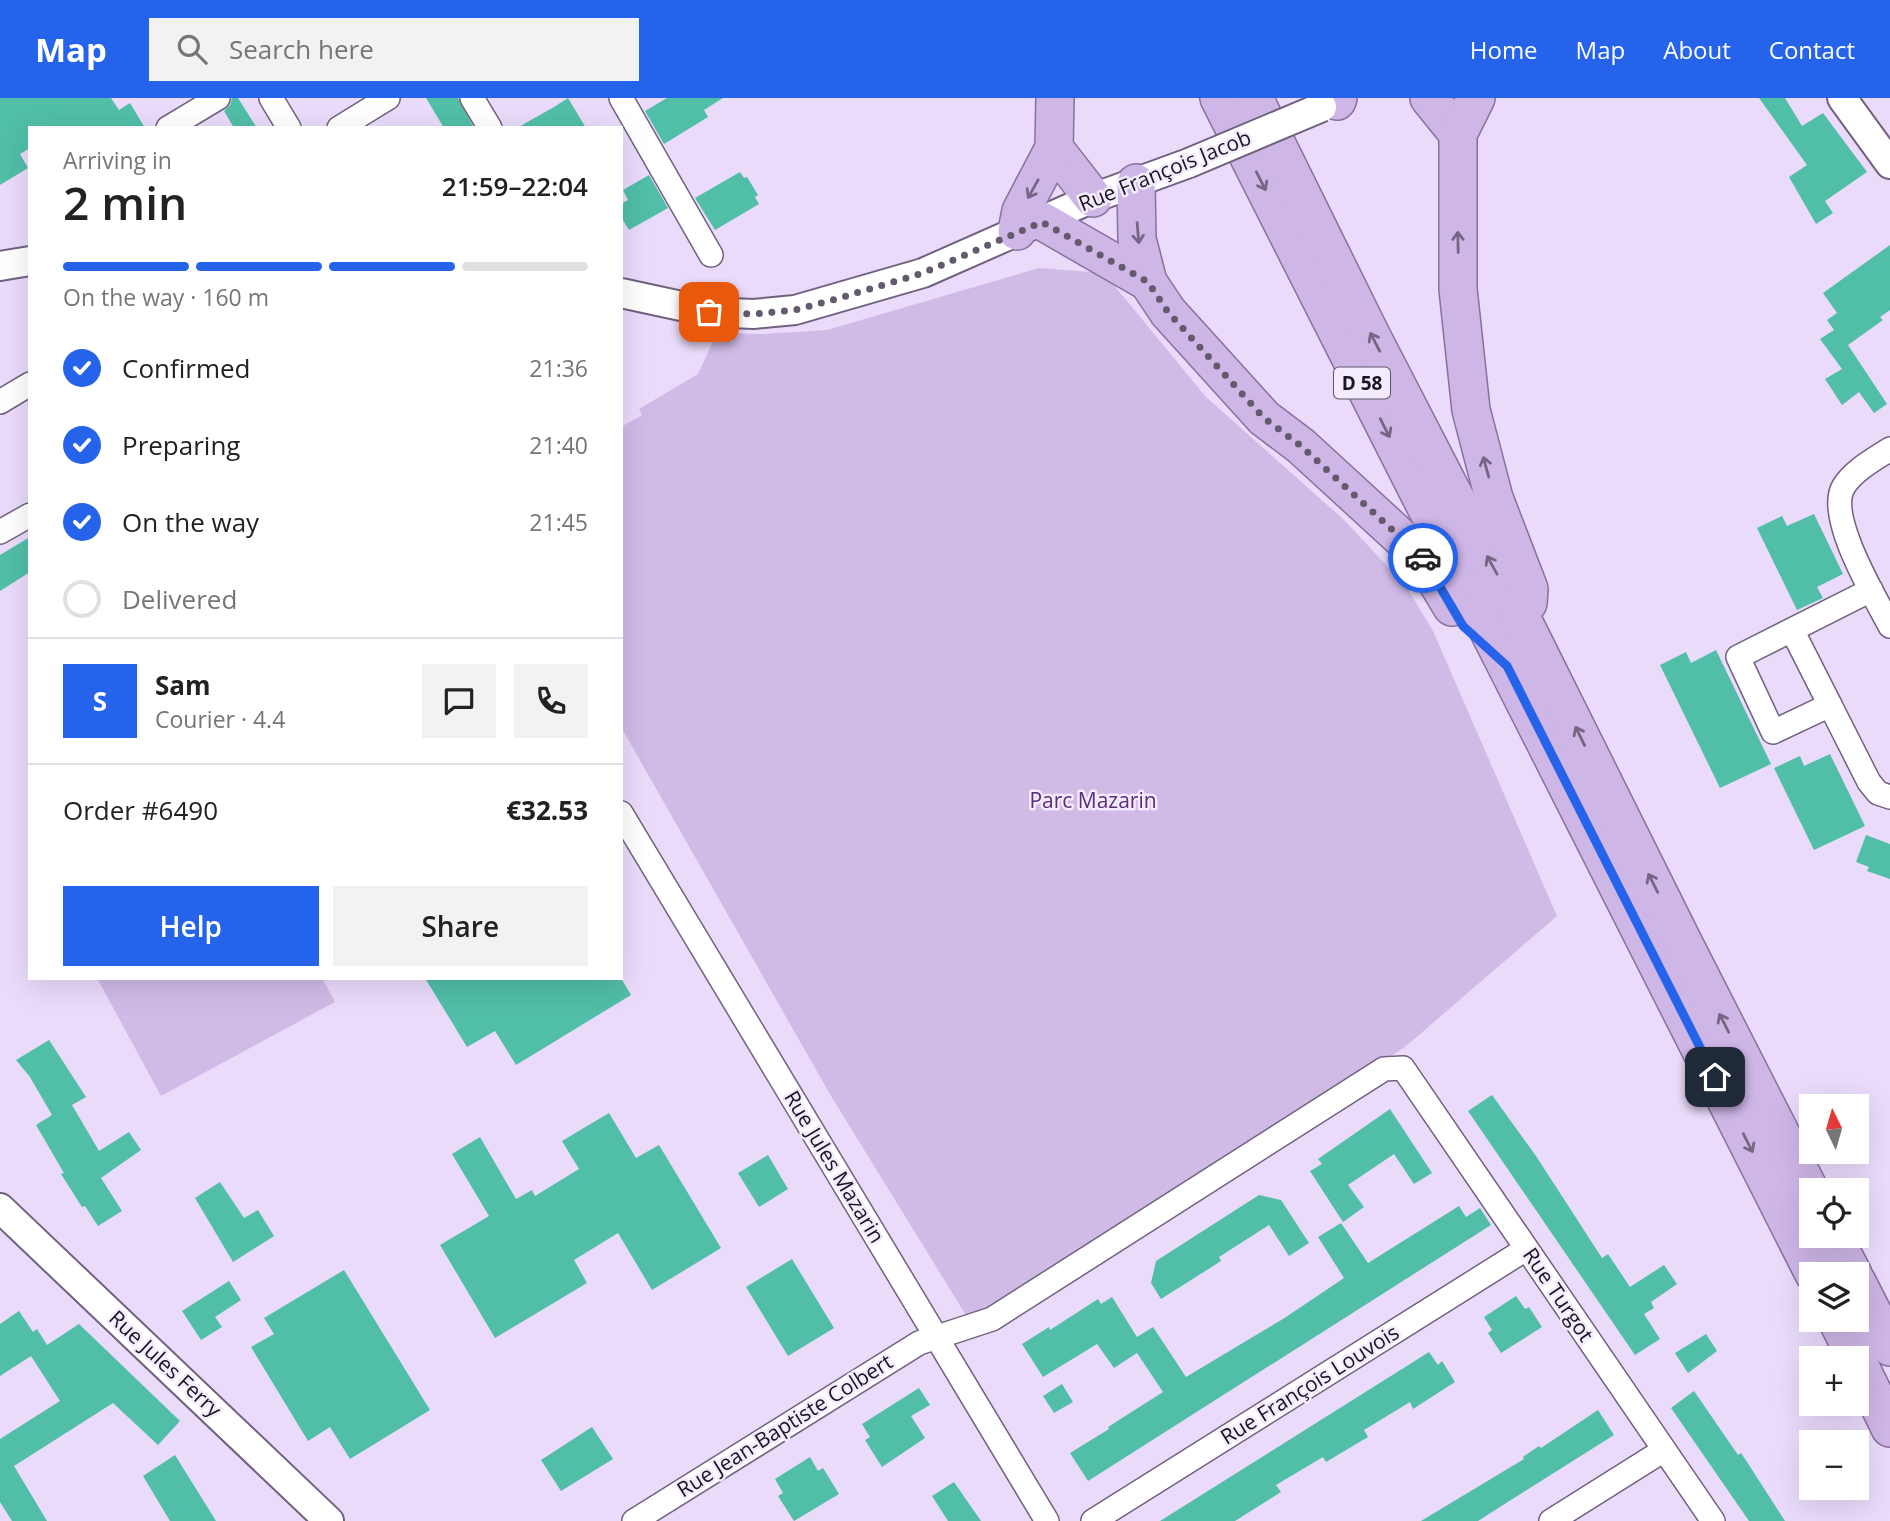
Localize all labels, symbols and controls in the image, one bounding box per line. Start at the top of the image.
search box [149,18,639,81]
text: Map [35,27,107,72]
icon: search [173,30,211,68]
text: Search here [229,31,374,67]
text: Home [1470,33,1538,66]
text: Map [1576,33,1625,66]
text: About [1663,33,1731,66]
text: Contact [1769,33,1855,66]
street label: Rue François Jacob [1074,123,1255,217]
text: Arriving in [63,144,172,176]
text: 21:59–22:04 [442,168,588,204]
one-way arrow [1254,170,1268,191]
text: 2 min [63,171,187,233]
one-way arrow [1026,178,1040,198]
one-way arrow [1132,221,1145,244]
one-way arrow [1451,231,1464,254]
text: On the way · 160 m [63,281,269,313]
pin [679,282,739,342]
icon: bag [690,293,728,331]
one-way arrow [1367,332,1381,353]
icon: check [63,349,101,387]
text: Confirmed [122,350,250,386]
text: 21:36 [529,352,588,384]
road number: D 58 [1334,368,1390,398]
one-way arrow [1379,417,1393,438]
icon: check [63,426,101,464]
text: Preparing [122,427,240,463]
text: 21:40 [529,429,588,461]
one-way arrow [1478,456,1491,478]
icon: check [63,503,101,541]
text: On the way [122,504,259,540]
text: 21:45 [529,506,588,538]
courier [1388,523,1458,593]
icon: car [1404,539,1442,577]
one-way arrow [1485,555,1498,576]
text: Delivered [122,581,237,617]
button: chat [422,664,496,738]
button: phone [514,664,588,738]
text: Sam [155,667,211,703]
text: S [93,683,107,719]
text: Courier · 4.4 [155,703,285,735]
one-way arrow [1573,726,1586,747]
park label: Parc Mazarin [1029,786,1157,814]
text: Order #6490 [63,792,218,828]
text: €32.53 [506,792,588,828]
one-way arrow [1646,873,1660,894]
button: Help [63,886,319,966]
button: Share [333,886,588,966]
one-way arrow [1717,1014,1731,1034]
pin [1685,1047,1745,1107]
icon: home [1696,1058,1734,1096]
street label: Rue Jules Mazarin [778,1085,891,1248]
north arrow [1799,1094,1869,1164]
map controls [1799,1094,1869,1500]
one-way arrow [1742,1132,1755,1153]
button: locate [1799,1178,1869,1248]
street label: Rue Turgot [1517,1242,1601,1347]
button: layers [1799,1262,1869,1332]
street label: Rue Jules Ferry [103,1304,228,1423]
street label: Rue François Louvois [1215,1318,1404,1450]
button: + [1799,1346,1869,1416]
street label: Rue Jean-Baptiste Colbert [671,1347,898,1503]
button: − [1799,1430,1869,1500]

